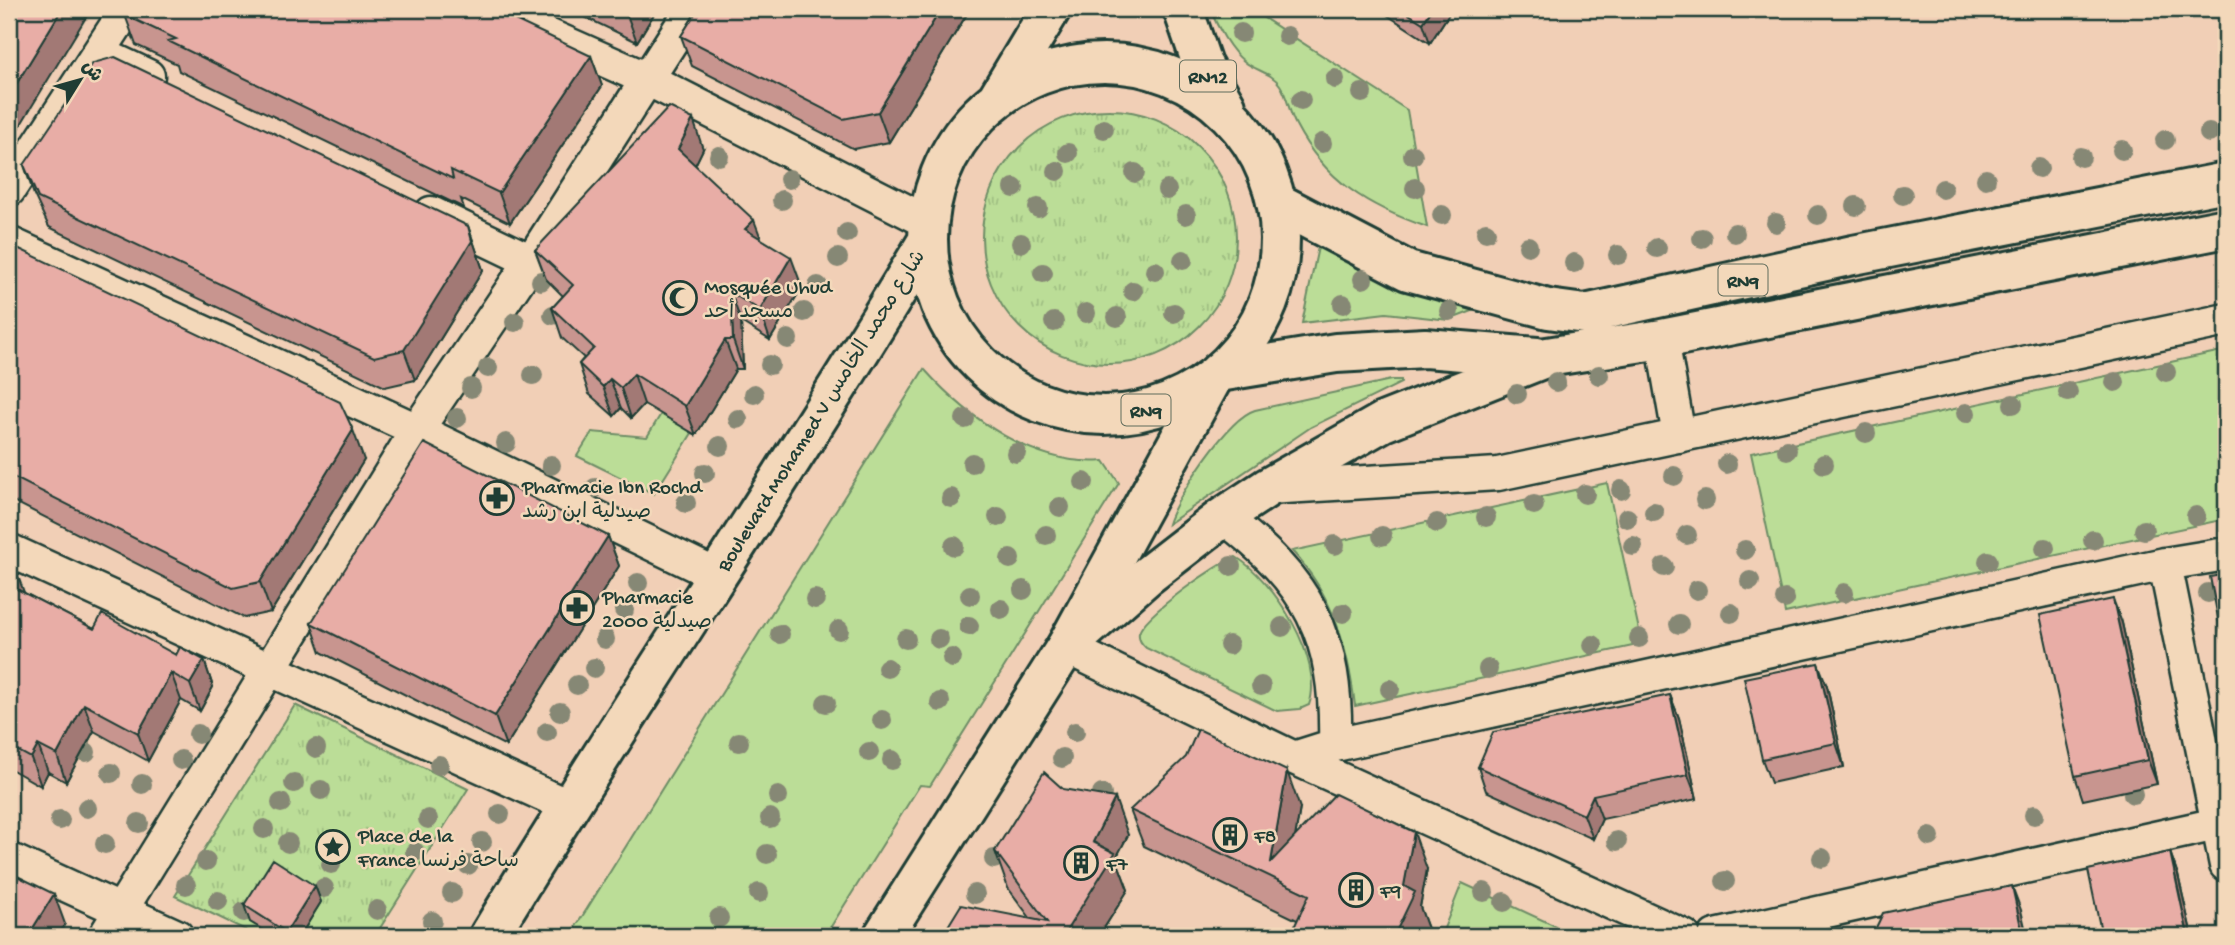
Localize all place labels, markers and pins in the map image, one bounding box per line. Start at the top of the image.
place label: Mosquée Uhud مسجد أحد [704,277,834,326]
mosque icon: Mosquée Uhud مسجد أحد [661,279,699,317]
place label: Pharmacie Ibn Rochd صيدلية ابن رشد [521,477,703,526]
pharmacy icon: Pharmacie Ibn Rochd صيدلية ابن رشد [478,479,516,517]
place label: Pharmacie 2000 صيدلية [601,587,712,636]
pharmacy icon: Pharmacie 2000 صيدلية [558,589,596,627]
building icon: F8 [1211,816,1249,854]
place label: Place de la France ساحة فرنسا [357,826,519,875]
place label: F8 [1253,826,1276,851]
place icon: Place de la France ساحة فرنسا [314,828,352,866]
building icon: F7 [1062,844,1100,882]
place label: F7 [1105,854,1129,879]
building icon: F9 [1337,871,1375,909]
place label: F9 [1379,881,1402,906]

